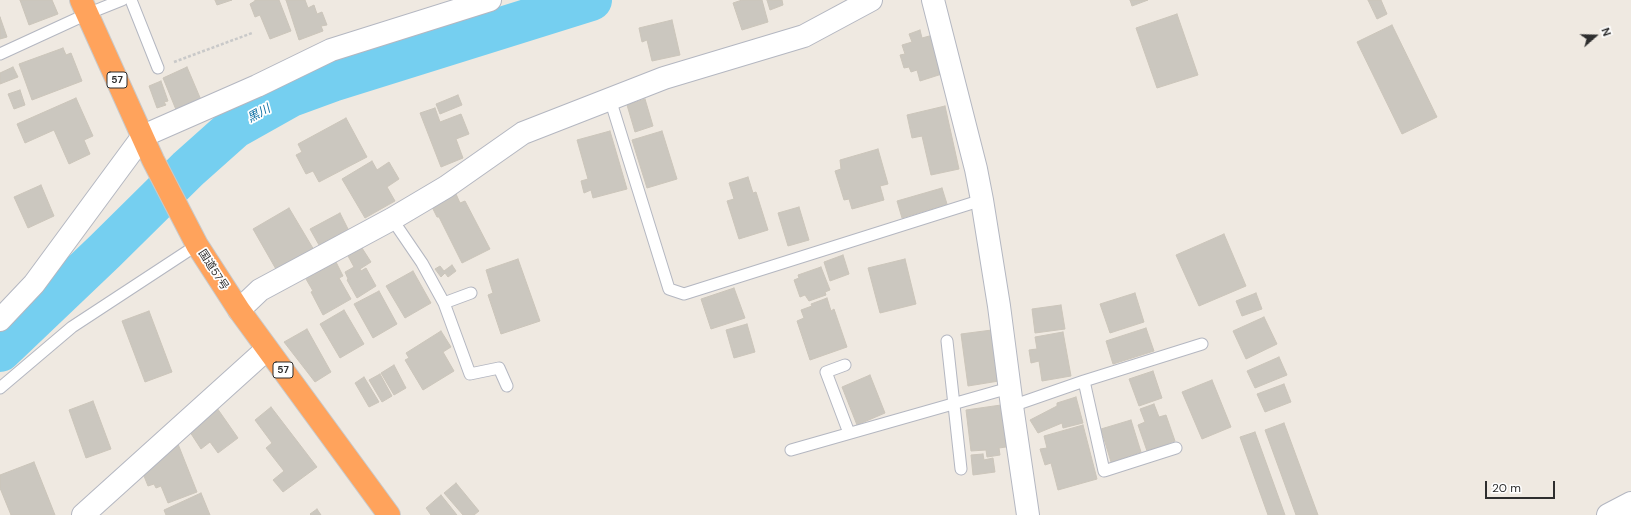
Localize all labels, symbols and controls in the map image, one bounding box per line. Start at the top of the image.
north arrow [1575,16,1615,56]
text: N [1598,26,1614,38]
road number: 57 [107,72,127,88]
water label: 黒川 [245,102,273,126]
street label: 国道57号 [195,247,231,293]
road number: 57 [273,362,293,378]
scale bar [1487,473,1557,499]
text: 20 m [1492,480,1521,496]

